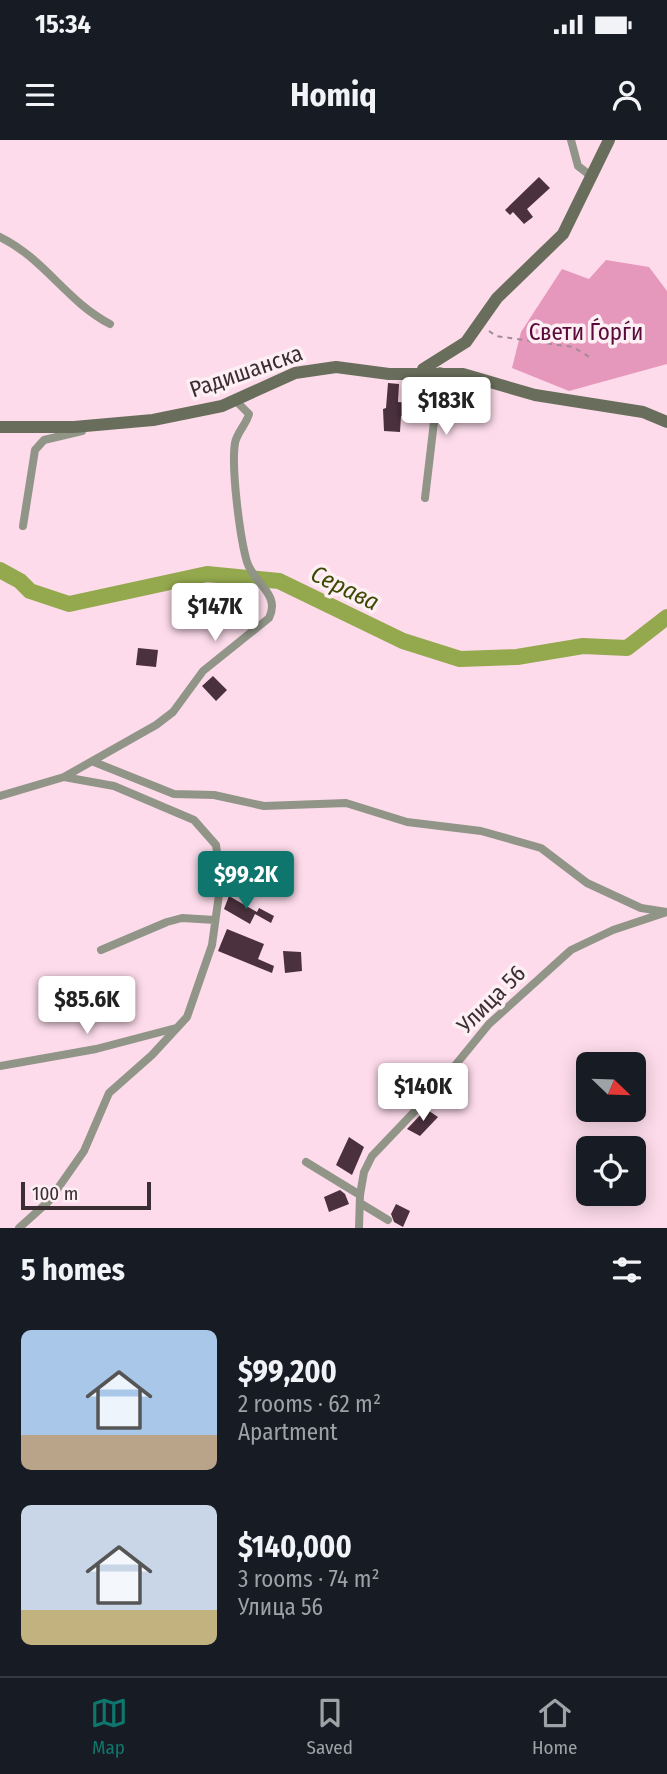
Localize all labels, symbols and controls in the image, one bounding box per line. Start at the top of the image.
text: 15:34 [35,9,91,40]
icon: menu [21,76,59,114]
text: Homiq [290,76,377,114]
icon: person [608,76,646,114]
park label: Свети Ѓорѓи [529,317,643,346]
street label: Радишанска [186,339,306,403]
pin: $183K [397,378,495,437]
text: $183K [418,386,474,414]
water label: Серава [306,560,384,616]
pin: $147K [166,584,264,643]
text: $147K [188,592,242,620]
pin: $99.2K [189,852,303,911]
text: $99.2K [214,860,278,888]
street label: Улица 56 [450,959,531,1040]
pin: $85.6K [30,976,144,1036]
text: $85.6K [54,985,120,1013]
north arrow [576,1052,646,1122]
map controls [576,1052,646,1206]
pin: $140K [374,1063,472,1123]
text: $140K [394,1072,452,1100]
button: locate [576,1136,646,1206]
scale bar [21,1179,150,1211]
text: 100 m [32,1182,78,1205]
icon: filters [608,1251,646,1289]
text: 5 homes [21,1252,125,1288]
text: $99,200 [238,1354,337,1390]
icon: home [77,1358,161,1442]
text: 2 rooms · 62 m² [238,1390,381,1418]
text: Apartment [238,1418,338,1446]
text: $140,000 [238,1529,352,1565]
icon: home [77,1533,161,1617]
text: 3 rooms · 74 m² [238,1565,380,1593]
text: Улица 56 [238,1593,323,1621]
tab: Map [90,1694,128,1759]
tab: Saved [307,1694,353,1759]
tab: Home [532,1694,577,1759]

